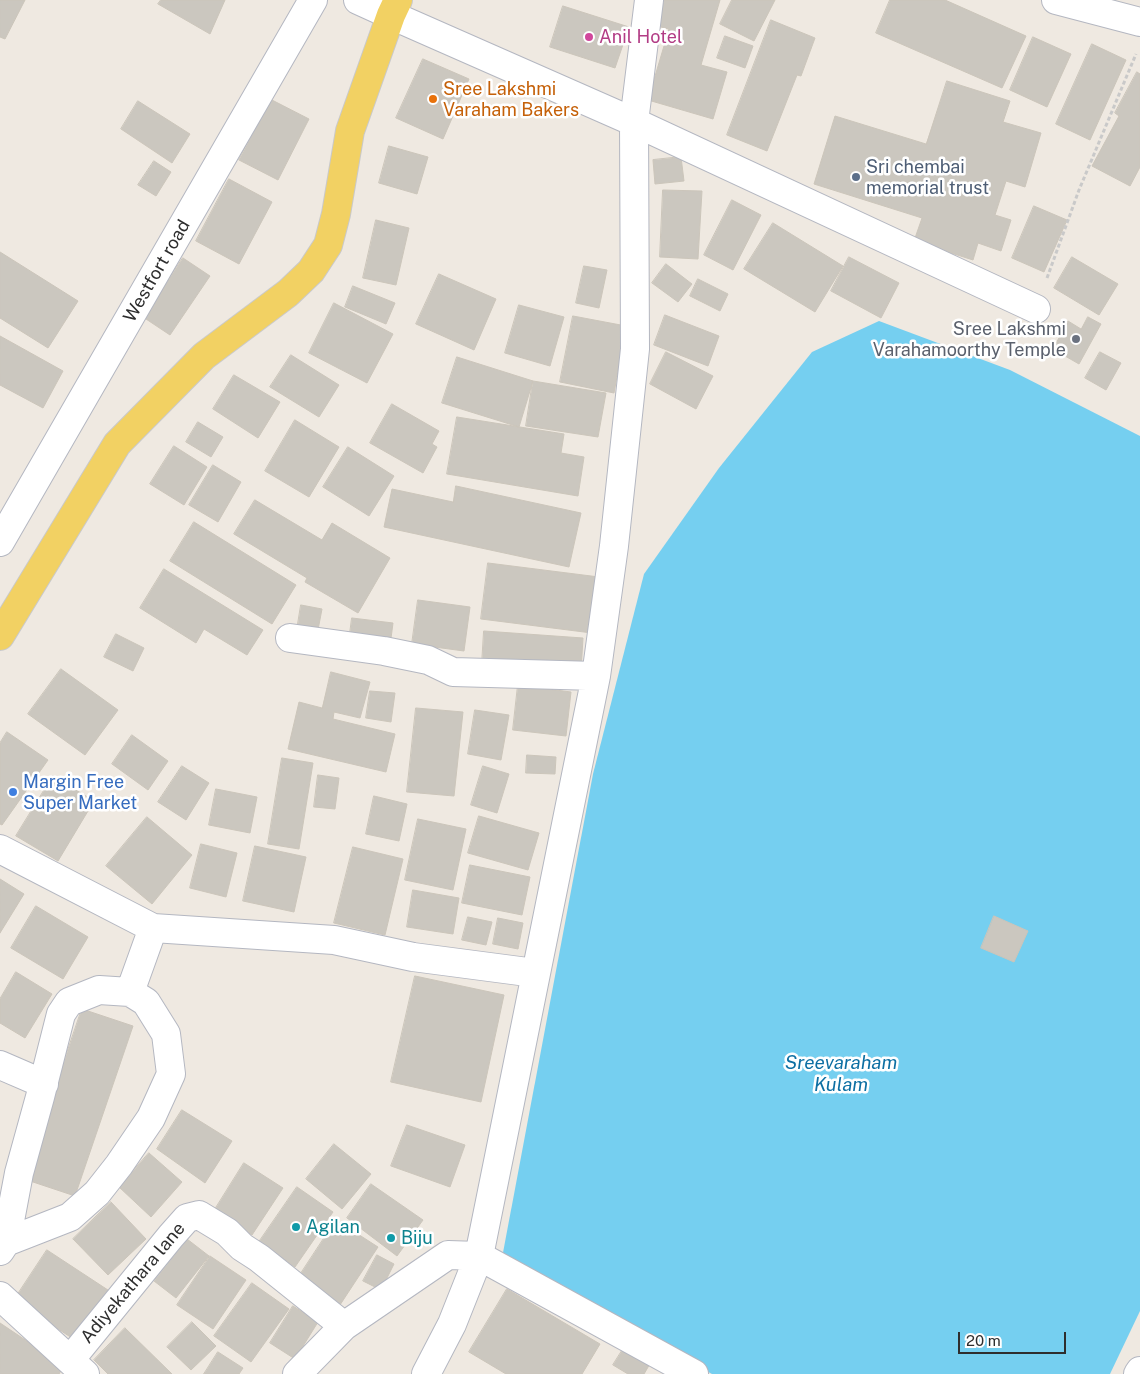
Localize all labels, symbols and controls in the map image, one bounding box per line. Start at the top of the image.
place label: Anil Hotel [599,26,682,48]
marker: Anil Hotel [583,31,595,43]
place label: Sree Lakshmi Varaham Bakers [443,78,579,120]
marker: Sree Lakshmi Varaham Bakers [427,93,439,105]
place label: Sri chembai memorial trust [866,156,989,198]
marker: Sri chembai memorial trust [850,171,862,183]
street label: Westfort road [119,216,195,326]
place label: Sree Lakshmi Varahamoorthy Temple [873,318,1066,360]
marker: Sree Lakshmi Varahamoorthy Temple [1070,333,1082,345]
place label: Margin Free Super Market [23,771,137,814]
marker: Margin Free Super Market [7,786,19,798]
water label: Sreevaraham Kulam [785,1052,897,1096]
place label: Agilan [306,1216,360,1238]
street label: Adiyekathara lane [76,1218,190,1348]
marker: Agilan [290,1221,302,1233]
place label: Biju [401,1227,433,1249]
marker: Biju [385,1232,397,1244]
scale bar [960,1322,1068,1354]
text: 20 m [966,1332,1001,1349]

